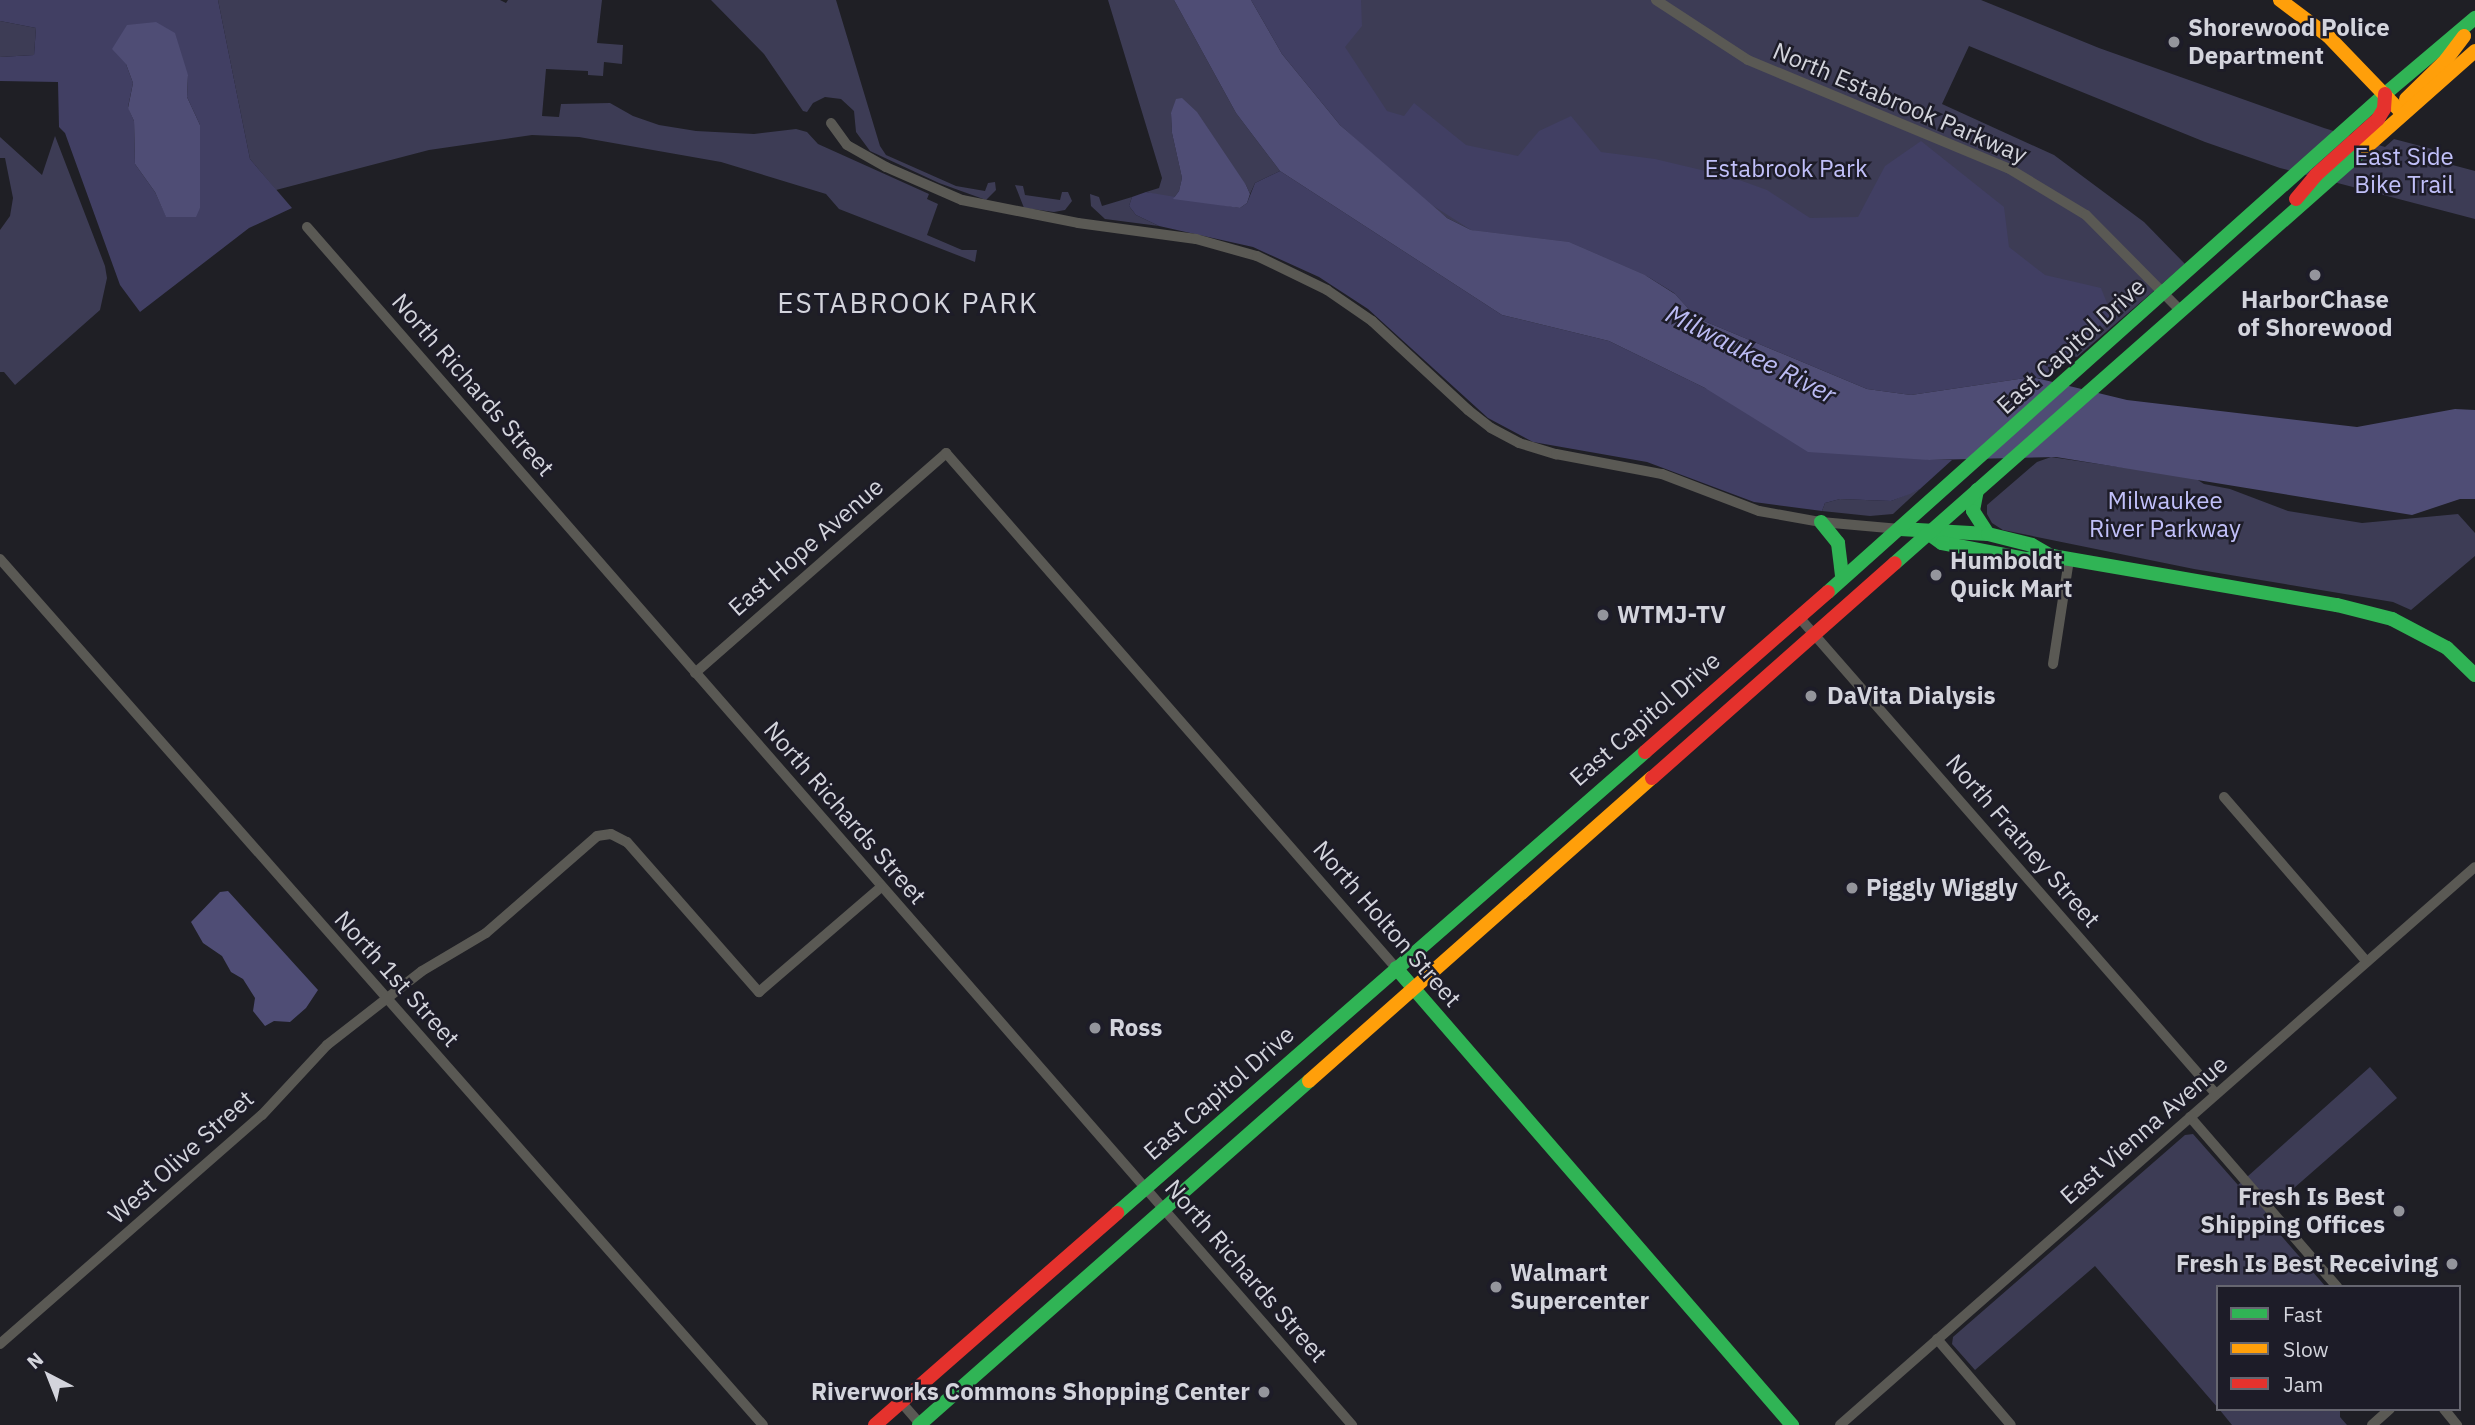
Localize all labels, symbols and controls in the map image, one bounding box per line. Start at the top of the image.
place label: Shorewood Police Department [2188,14,2390,70]
marker: Shorewood Police Department [2166,34,2182,50]
street label: North Estabrook Parkway [1769,36,2031,170]
park label: East Side Bike Trail [2354,143,2454,199]
park label: Estabrook Park [1704,155,1868,183]
marker: HarborChase of Shorewood [2307,267,2323,283]
street label: East Capitol Drive [1991,272,2151,420]
district label: ESTABROOK PARK [779,286,1037,320]
place label: HarborChase of Shorewood [2237,286,2393,342]
street label: North Richards Street [386,288,560,482]
water label: Milwaukee River [1661,298,1841,410]
street label: East Hope Avenue [723,472,889,622]
park label: Milwaukee River Parkway [2089,487,2241,543]
place label: Humboldt Quick Mart [1950,547,2073,603]
marker: Humboldt Quick Mart [1928,567,1944,583]
place label: WTMJ-TV [1617,601,1726,629]
marker: WTMJ-TV [1595,607,1611,623]
street label: East Capitol Drive [1564,646,1726,792]
place label: DaVita Dialysis [1827,682,1996,710]
marker: DaVita Dialysis [1801,686,1821,706]
street label: North Richards Street [758,716,932,910]
street label: North Fratney Street [1940,749,2106,933]
street label: North Holton Street [1307,835,1467,1013]
place label: Piggly Wiggly [1866,874,2018,902]
marker: Piggly Wiggly [1844,880,1860,896]
street label: North 1st Street [328,905,466,1053]
place label: Ross [1109,1014,1162,1042]
marker: Ross [1087,1020,1103,1036]
street label: East Capitol Drive [1138,1020,1300,1166]
street label: East Vienna Avenue [2055,1050,2233,1210]
street label: West Olive Street [102,1084,260,1230]
street label: North Richards Street [1159,1174,1333,1368]
place label: Fresh Is Best Shipping Offices [2200,1183,2385,1239]
marker: Fresh Is Best Shipping Offices [2391,1203,2407,1219]
place label: Fresh Is Best Receiving [2176,1250,2438,1278]
marker: Fresh Is Best Receiving [2444,1256,2460,1272]
place label: Walmart Supercenter [1510,1259,1649,1315]
marker: Walmart Supercenter [1488,1279,1504,1295]
legend [2216,1285,2461,1411]
text: Fast [2283,1300,2323,1328]
text: Slow [2283,1335,2329,1363]
north arrow [14,1341,84,1411]
text: N [22,1347,48,1374]
text: Jam [2283,1370,2323,1398]
place label: Riverworks Commons Shopping Center [811,1378,1250,1406]
marker: Riverworks Commons Shopping Center [1256,1384,1272,1400]

